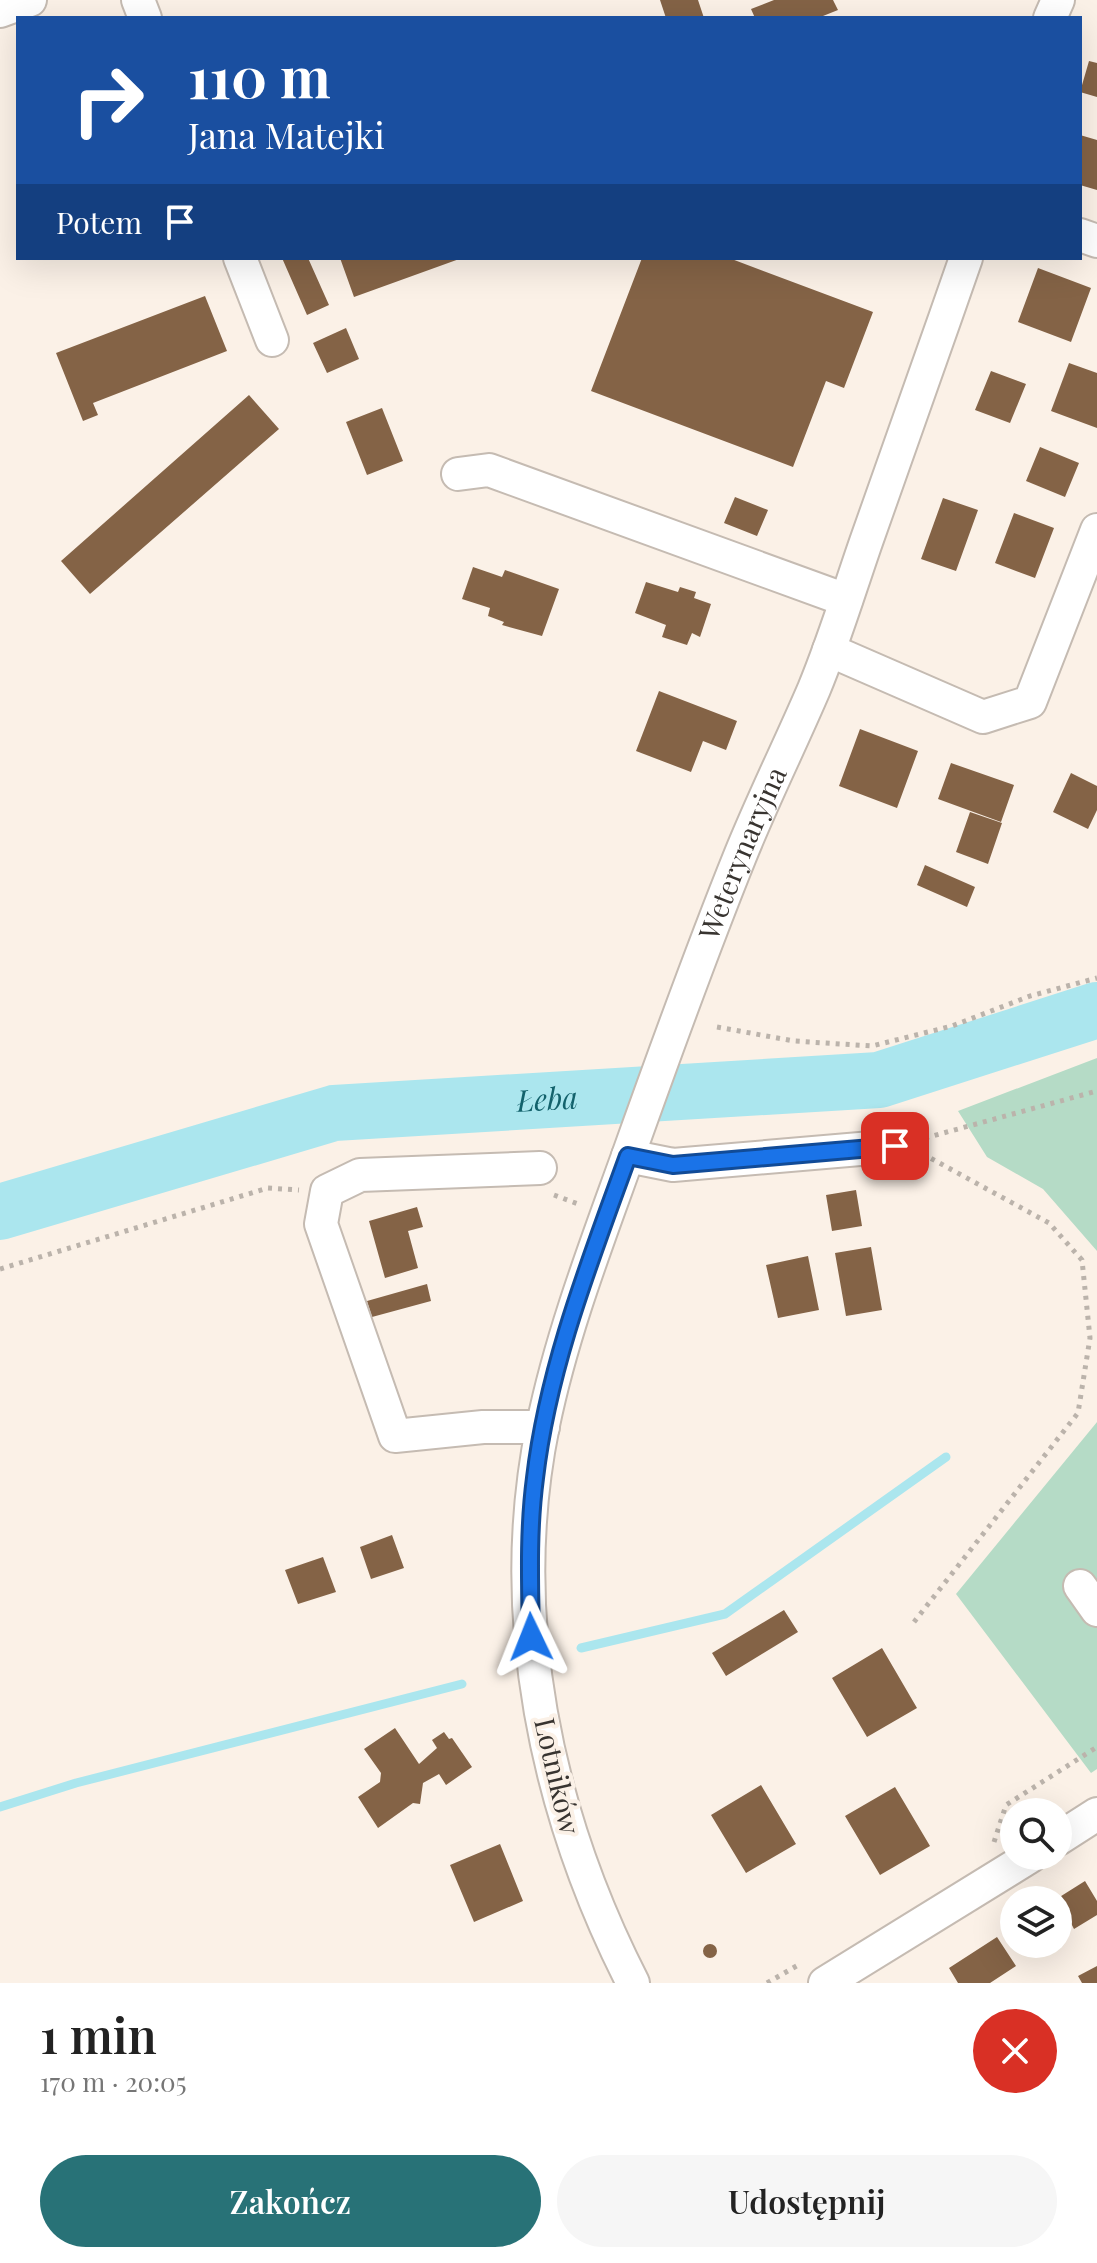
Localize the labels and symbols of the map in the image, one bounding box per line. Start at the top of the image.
street label: Weterynaryjna [689,760,794,945]
water label: Łeba [514,1076,579,1120]
pin [861,1112,929,1180]
position arrow [489,1595,573,1679]
street label: Lotników [527,1714,590,1838]

